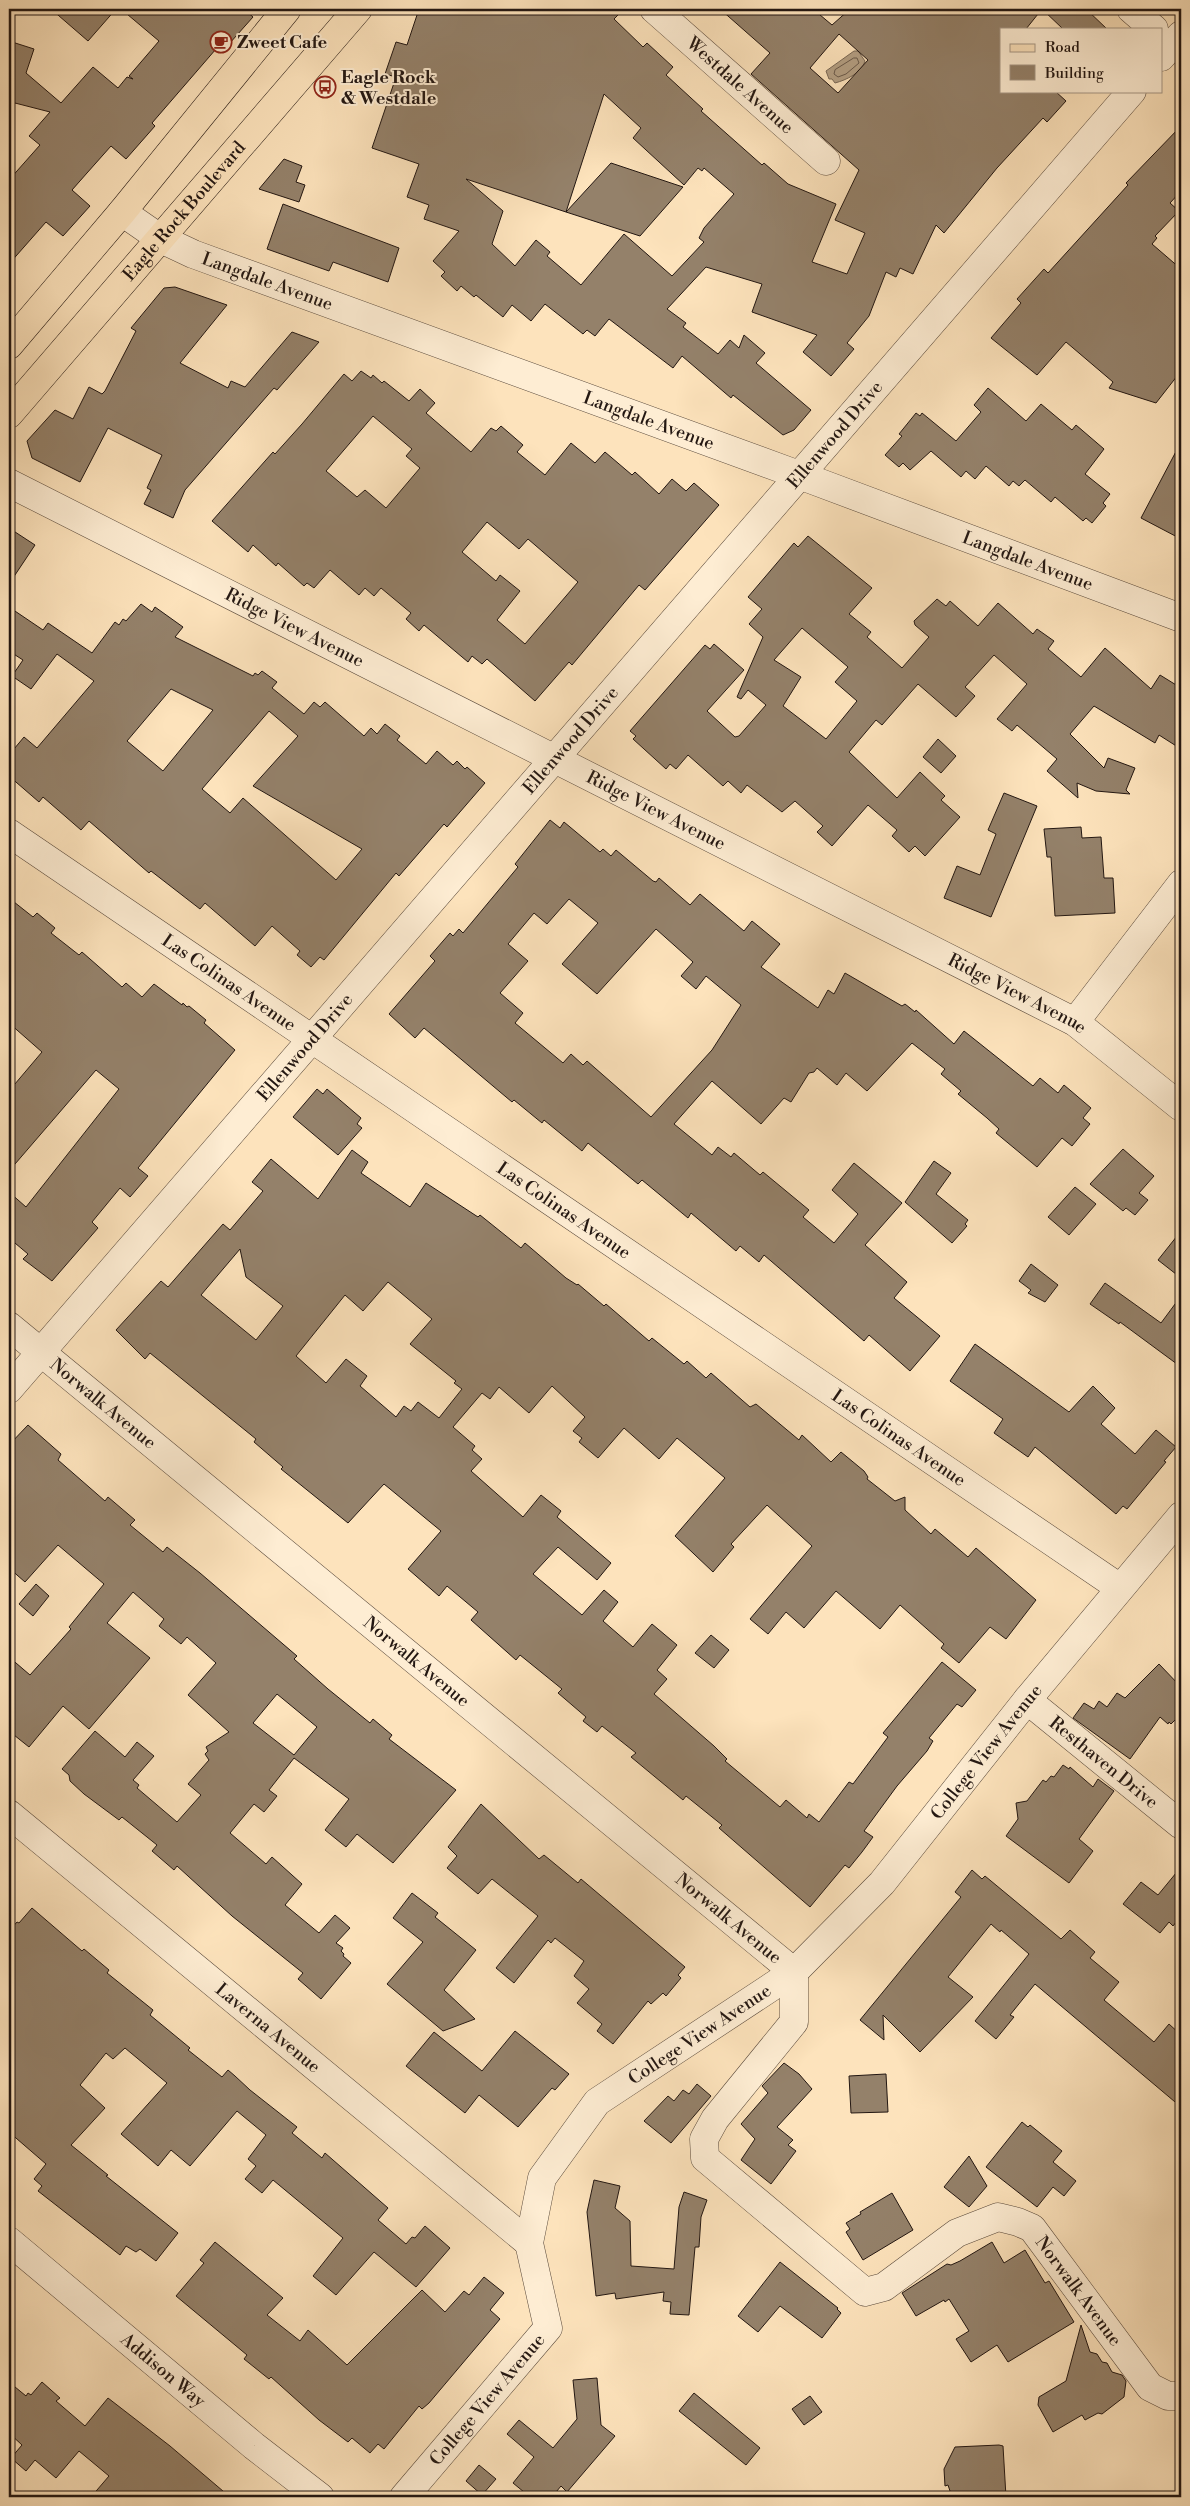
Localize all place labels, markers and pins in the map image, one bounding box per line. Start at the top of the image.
cafe icon: Zweet Cafe [209,30,233,54]
place label: Zweet Cafe [237,31,328,54]
place label: Eagle Rock & Westdale [341,66,437,110]
bus stop icon: Eagle Rock & Westdale [313,75,337,99]

